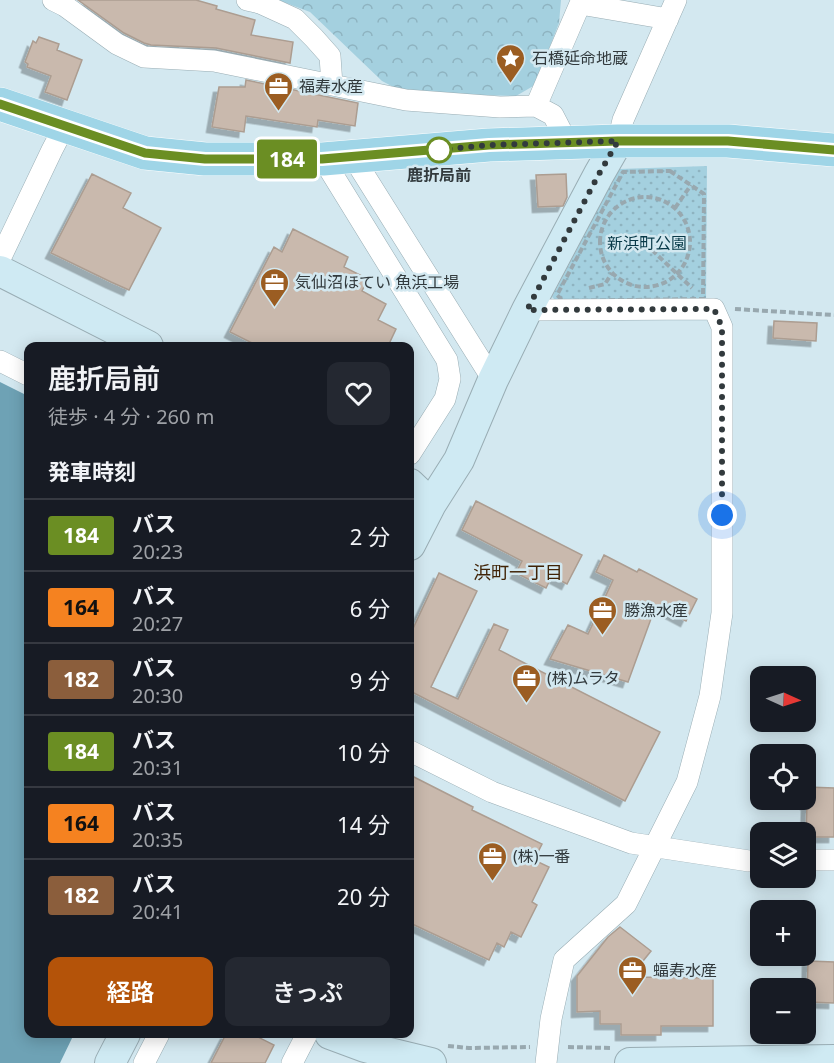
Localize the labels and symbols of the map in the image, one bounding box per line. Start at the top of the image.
place icon: 石橋延命地蔵 [495,42,527,84]
place label: 石橋延命地蔵 [532,47,628,69]
office icon: 福寿水産 [262,70,294,112]
place label: 福寿水産 [299,75,363,97]
marker: 鹿折局前 [426,137,452,163]
line badge: 184 [252,140,322,178]
place label: 鹿折局前 [407,164,471,186]
park label: 新浜町公園 [607,232,687,254]
office icon: 気仙沼ほてい 魚浜工場 [258,266,290,308]
place label: 気仙沼ほてい 魚浜工場 [295,271,459,293]
your location [707,500,737,530]
district label: 浜町一丁目 [473,560,563,584]
office icon: 勝漁水産 [587,594,619,636]
place label: 勝漁水産 [624,599,688,621]
office icon: (株)ムラタ [510,662,542,704]
north arrow [750,666,816,732]
place label: (株)ムラタ [547,667,620,689]
office icon: (株)一番 [476,840,508,882]
place label: (株)一番 [513,845,571,867]
office icon: 蝠寿水産 [616,954,648,996]
place label: 蝠寿水産 [653,959,717,981]

